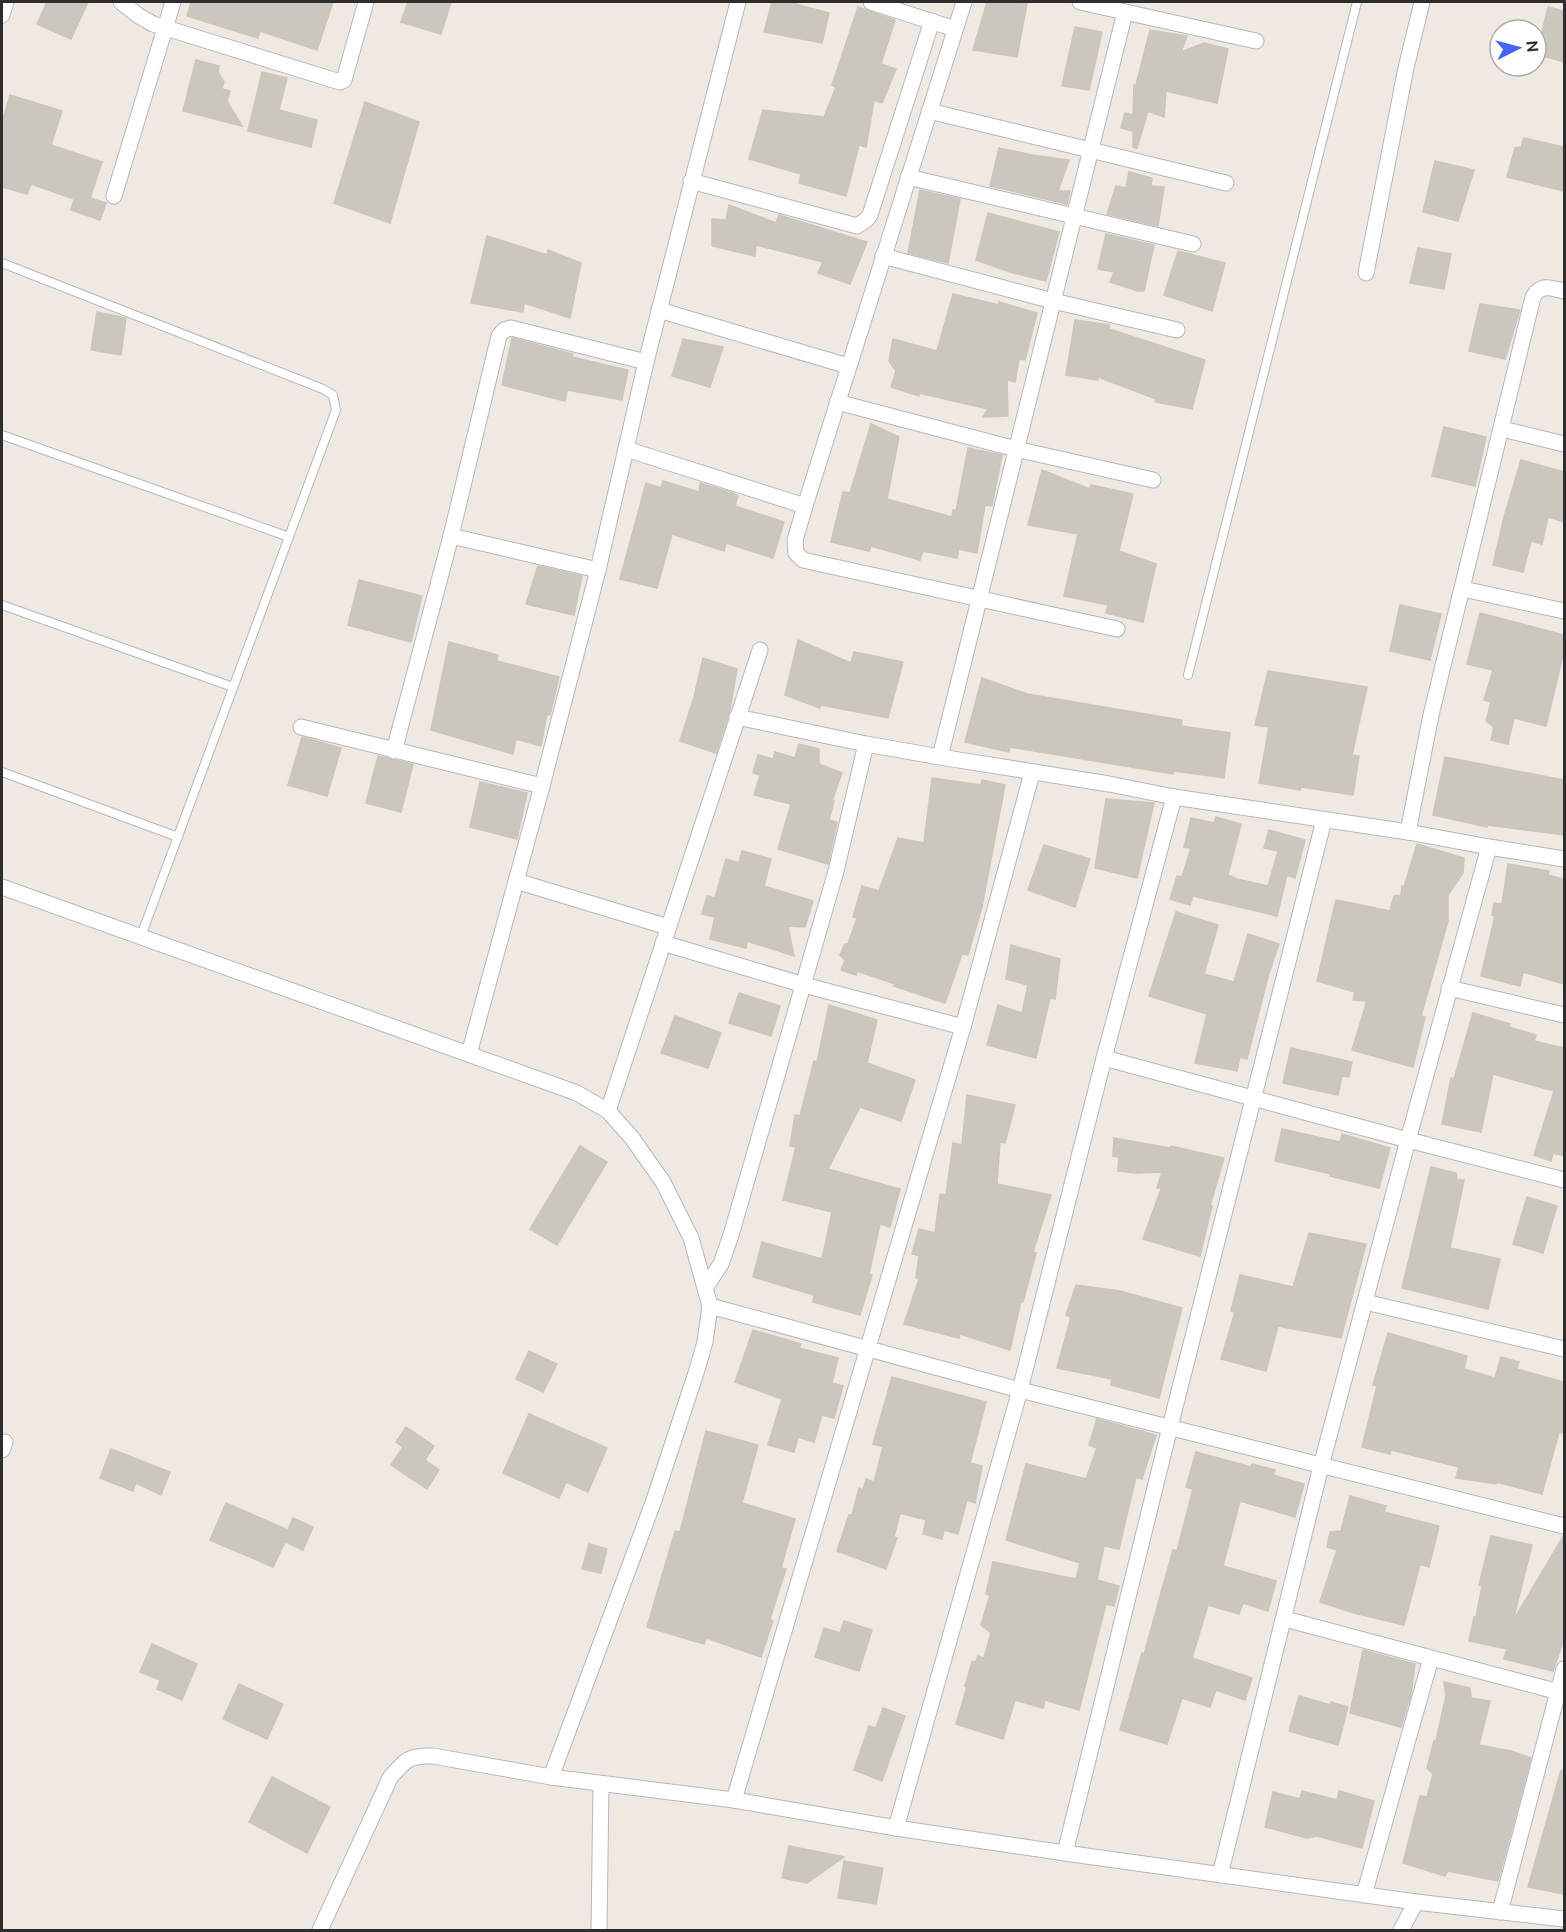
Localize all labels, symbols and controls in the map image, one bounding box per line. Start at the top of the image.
north arrow [1488,18,1548,78]
text: N [1523,40,1542,53]

